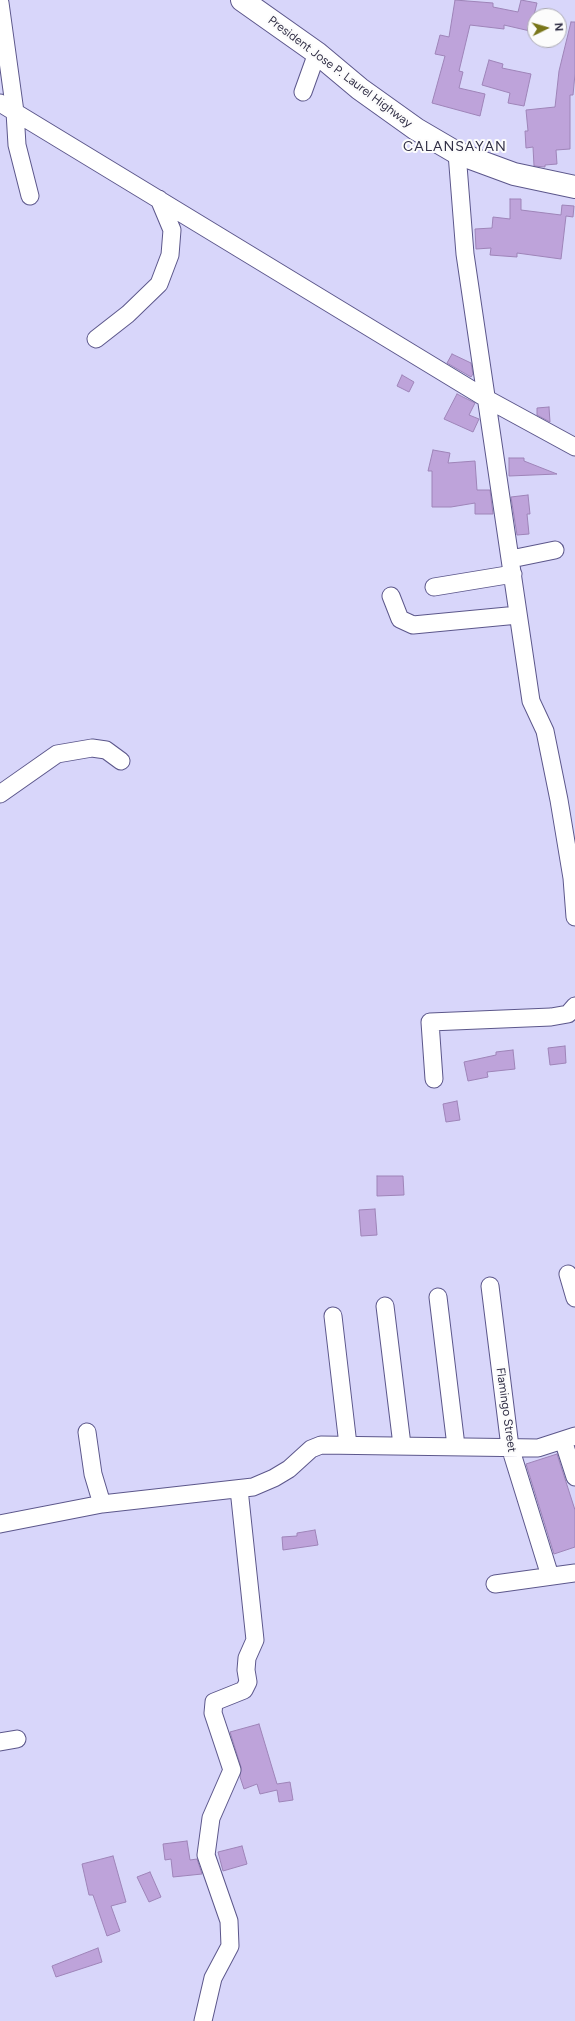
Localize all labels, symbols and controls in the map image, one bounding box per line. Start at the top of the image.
north arrow [527,8,567,48]
street label: President Jose P. Laurel Highway [265,13,415,131]
text: N [552,22,565,32]
district label: CALANSAYAN [403,139,507,155]
street label: Flamingo Street [493,1367,519,1453]

